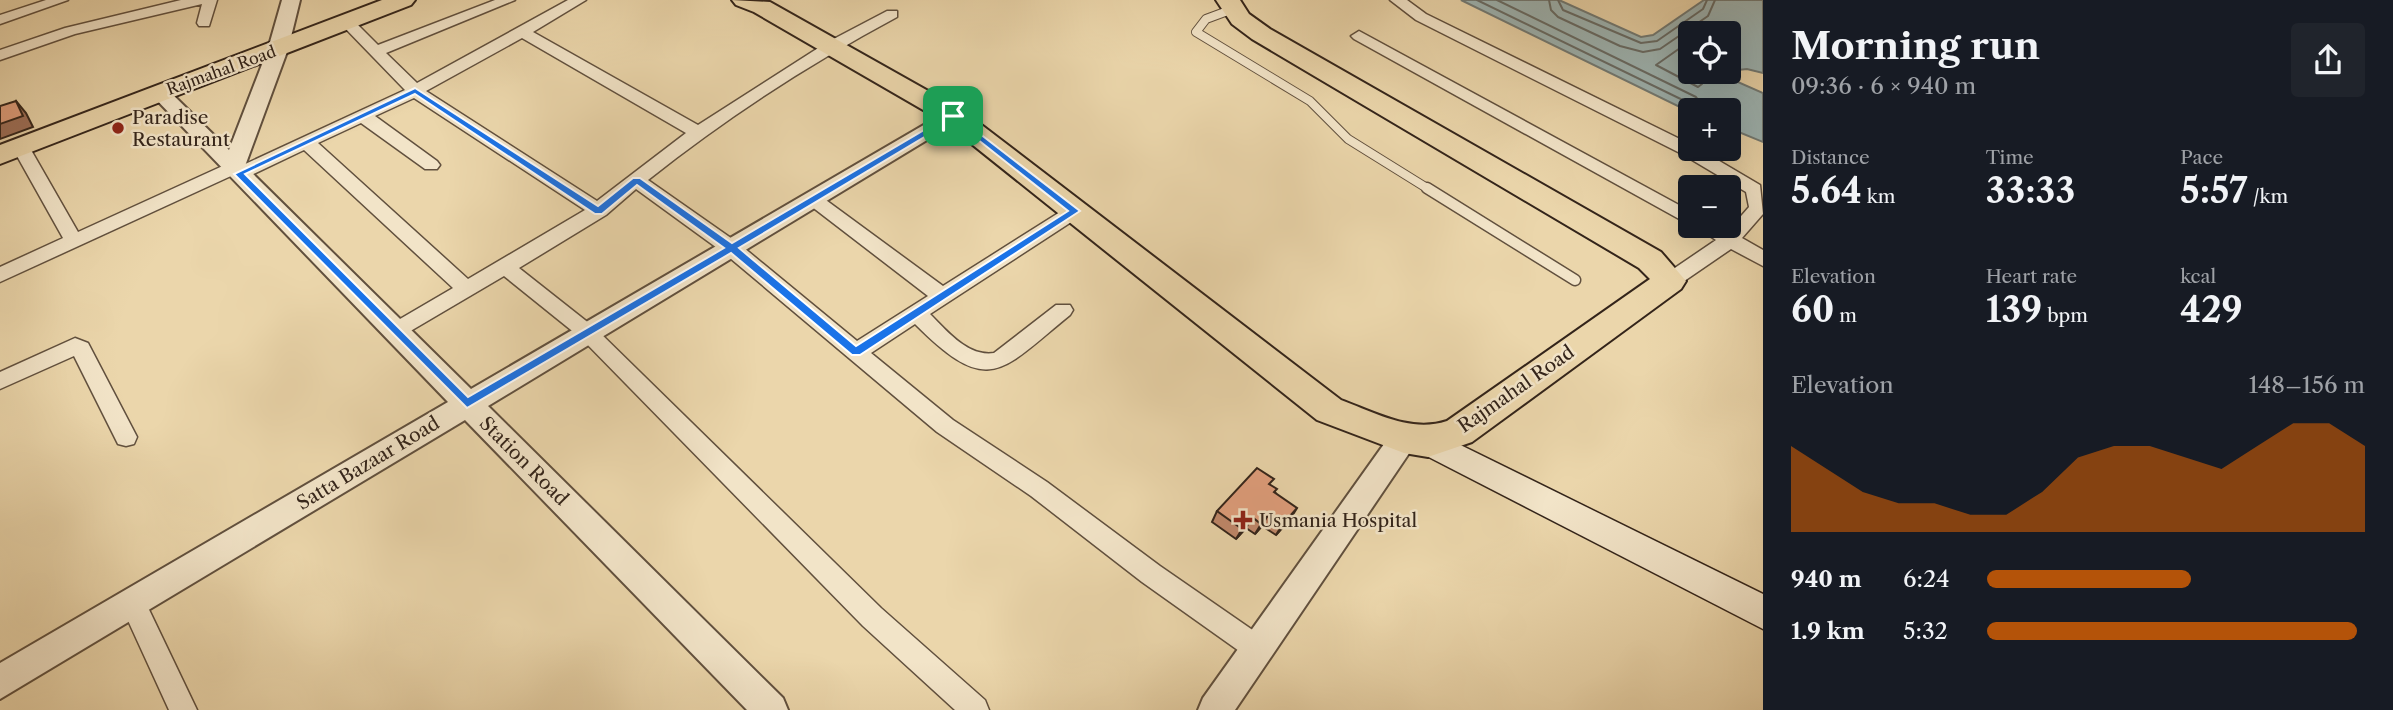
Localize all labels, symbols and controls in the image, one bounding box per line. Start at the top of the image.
map controls [1678,21,1741,238]
button: locate [1678,21,1741,84]
text: Morning run [1791,22,2040,69]
button: share [2291,23,2365,97]
street label: Rajmahal Road [164,41,279,99]
text: 09:36 · 6 × 940 m [1791,72,1976,100]
pin [923,86,983,146]
icon: arrive [934,97,972,135]
button: + [1678,98,1741,161]
place label: Paradise Restaurant [132,106,230,151]
marker: Paradise Restaurant [110,120,126,136]
text: Distance [1791,146,1870,169]
text: Time [1986,146,2034,169]
text: Pace [2180,146,2223,169]
text: 5.64 [1791,169,1862,212]
text: 33:33 [1986,169,2075,212]
text: 5:57 [2180,169,2248,212]
button: − [1678,175,1741,238]
text: km [1862,185,1895,208]
text: /km [2248,185,2288,208]
text: Elevation [1791,265,1876,288]
text: Heart rate [1986,265,2077,288]
text: kcal [2180,265,2216,288]
text: 60 [1791,288,1834,331]
text: 139 [1986,288,2042,331]
text: 429 [2180,288,2243,331]
text: m [1834,304,1857,327]
text: bpm [2042,304,2088,327]
street label: Rajmahal Road [1453,340,1579,438]
text: Elevation [1791,371,1894,399]
text: 148–156 m [2248,371,2365,399]
street label: Satta Bazaar Road [292,411,444,515]
street label: Station Road [475,412,574,511]
place label: Usmania Hospital [1259,509,1418,532]
marker: Usmania Hospital [1233,510,1253,530]
text: 940 m [1791,565,1862,593]
text: 6:24 [1903,565,1949,593]
text: 1.9 km [1791,617,1865,645]
text: 5:32 [1903,617,1948,645]

